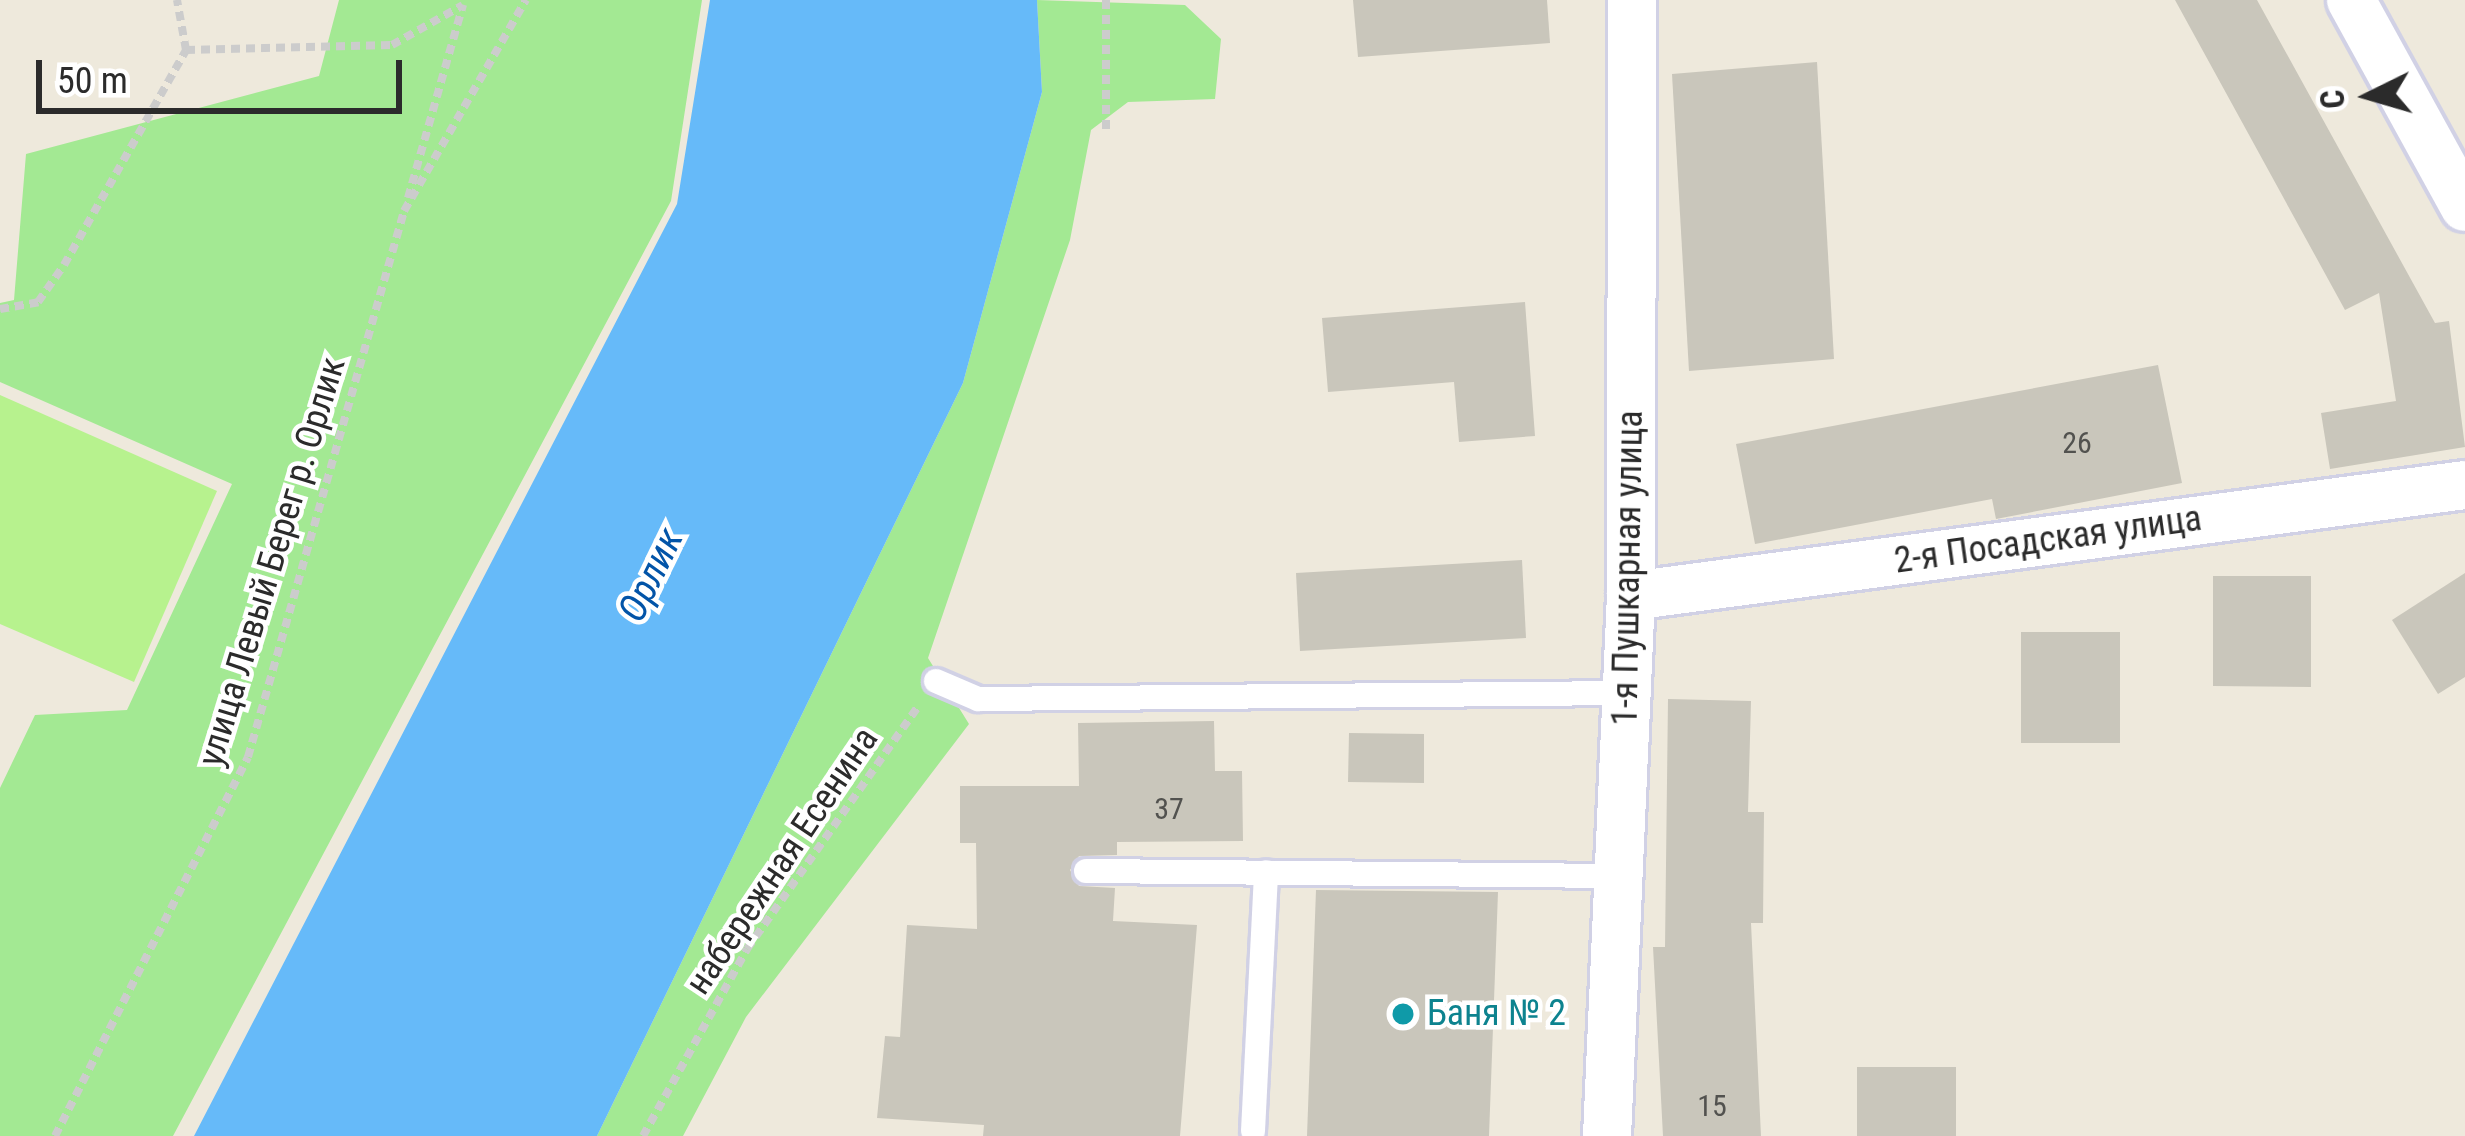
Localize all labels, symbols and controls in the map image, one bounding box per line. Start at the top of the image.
scale bar [42,36,408,110]
north arrow [2309,36,2429,156]
text: 50 m [57,60,128,102]
text: С [2312,88,2353,110]
street label: улица Левый Берег р. Орлик [189,352,355,772]
street label: 1-я Пушкарная улица [1604,410,1652,726]
house number: 26 [2062,425,2092,461]
street label: 2-я Посадская улица [1892,497,2204,583]
water label: Орлик [609,521,693,629]
street label: набережная Есенина [677,719,887,1003]
house number: 37 [1154,791,1184,827]
place label: Баня № 2 [1427,992,1566,1036]
marker: Баня № 2 [1390,1001,1416,1027]
house number: 15 [1697,1088,1727,1124]

